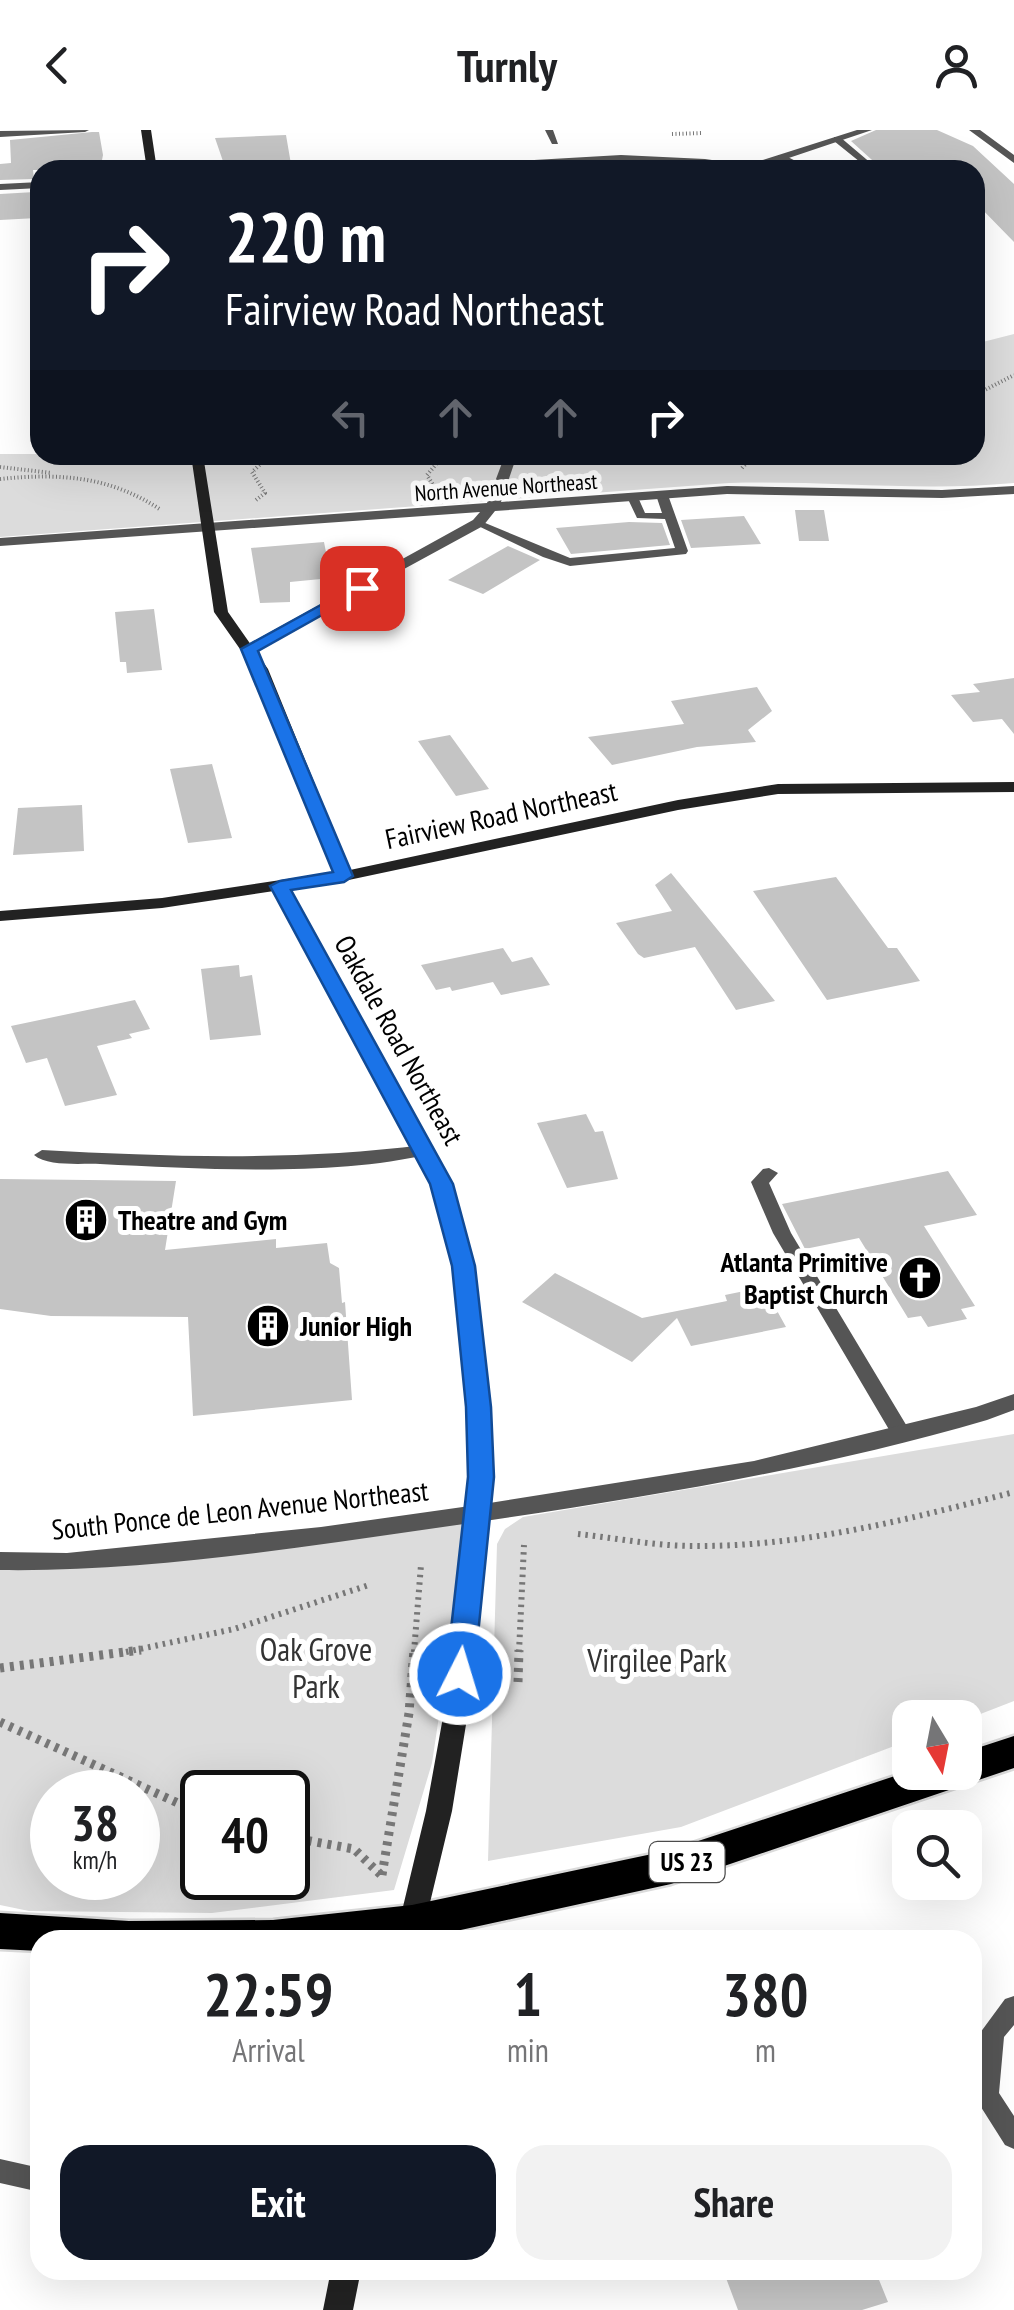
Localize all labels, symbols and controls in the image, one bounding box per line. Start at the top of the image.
text: Turnly [457,36,557,94]
icon: back [30,38,85,93]
icon: person [929,38,984,93]
text: 220 m [225,191,386,281]
icon: right [60,200,190,330]
text: Fairview Road Northeast [225,279,604,337]
icon: left [323,390,378,445]
icon: ahead [428,390,483,445]
icon: ahead [533,390,588,445]
icon: right [638,390,693,445]
street label: North Avenue Northeast [414,467,598,507]
pin [320,546,405,631]
icon: arrive [335,561,390,616]
street label: Fairview Road Northeast [382,772,620,857]
street label: Oakdale Road Northeast [327,928,472,1151]
building icon: Theatre and Gym [63,1197,109,1243]
place label: Theatre and Gym [118,1201,287,1238]
place label: Atlanta Primitive Baptist Church [720,1243,888,1312]
church icon: Atlanta Primitive Baptist Church [897,1255,943,1301]
building icon: Junior High [245,1303,291,1349]
place label: Junior High [299,1307,412,1344]
street label: South Ponce de Leon Avenue Northeast [50,1471,430,1548]
position arrow [408,1622,512,1726]
park label: Oak Grove Park [260,1628,372,1707]
park label: Virgilee Park [586,1639,727,1681]
north arrow [892,1700,982,1790]
map controls [892,1700,982,1900]
speed limit sign: 40 [180,1770,310,1900]
text: 38 [71,1790,119,1855]
button: search [892,1810,982,1900]
road number: US 23 [650,1842,724,1882]
text: km/h [73,1844,117,1876]
text: 22:59 [204,1955,333,2033]
text: 1 [514,1955,542,2033]
text: 380 [722,1955,808,2033]
text: Arrival [232,2029,305,2071]
text: min [507,2029,549,2071]
text: m [755,2029,776,2071]
button: Exit [60,2145,496,2260]
button: Share [516,2145,952,2260]

